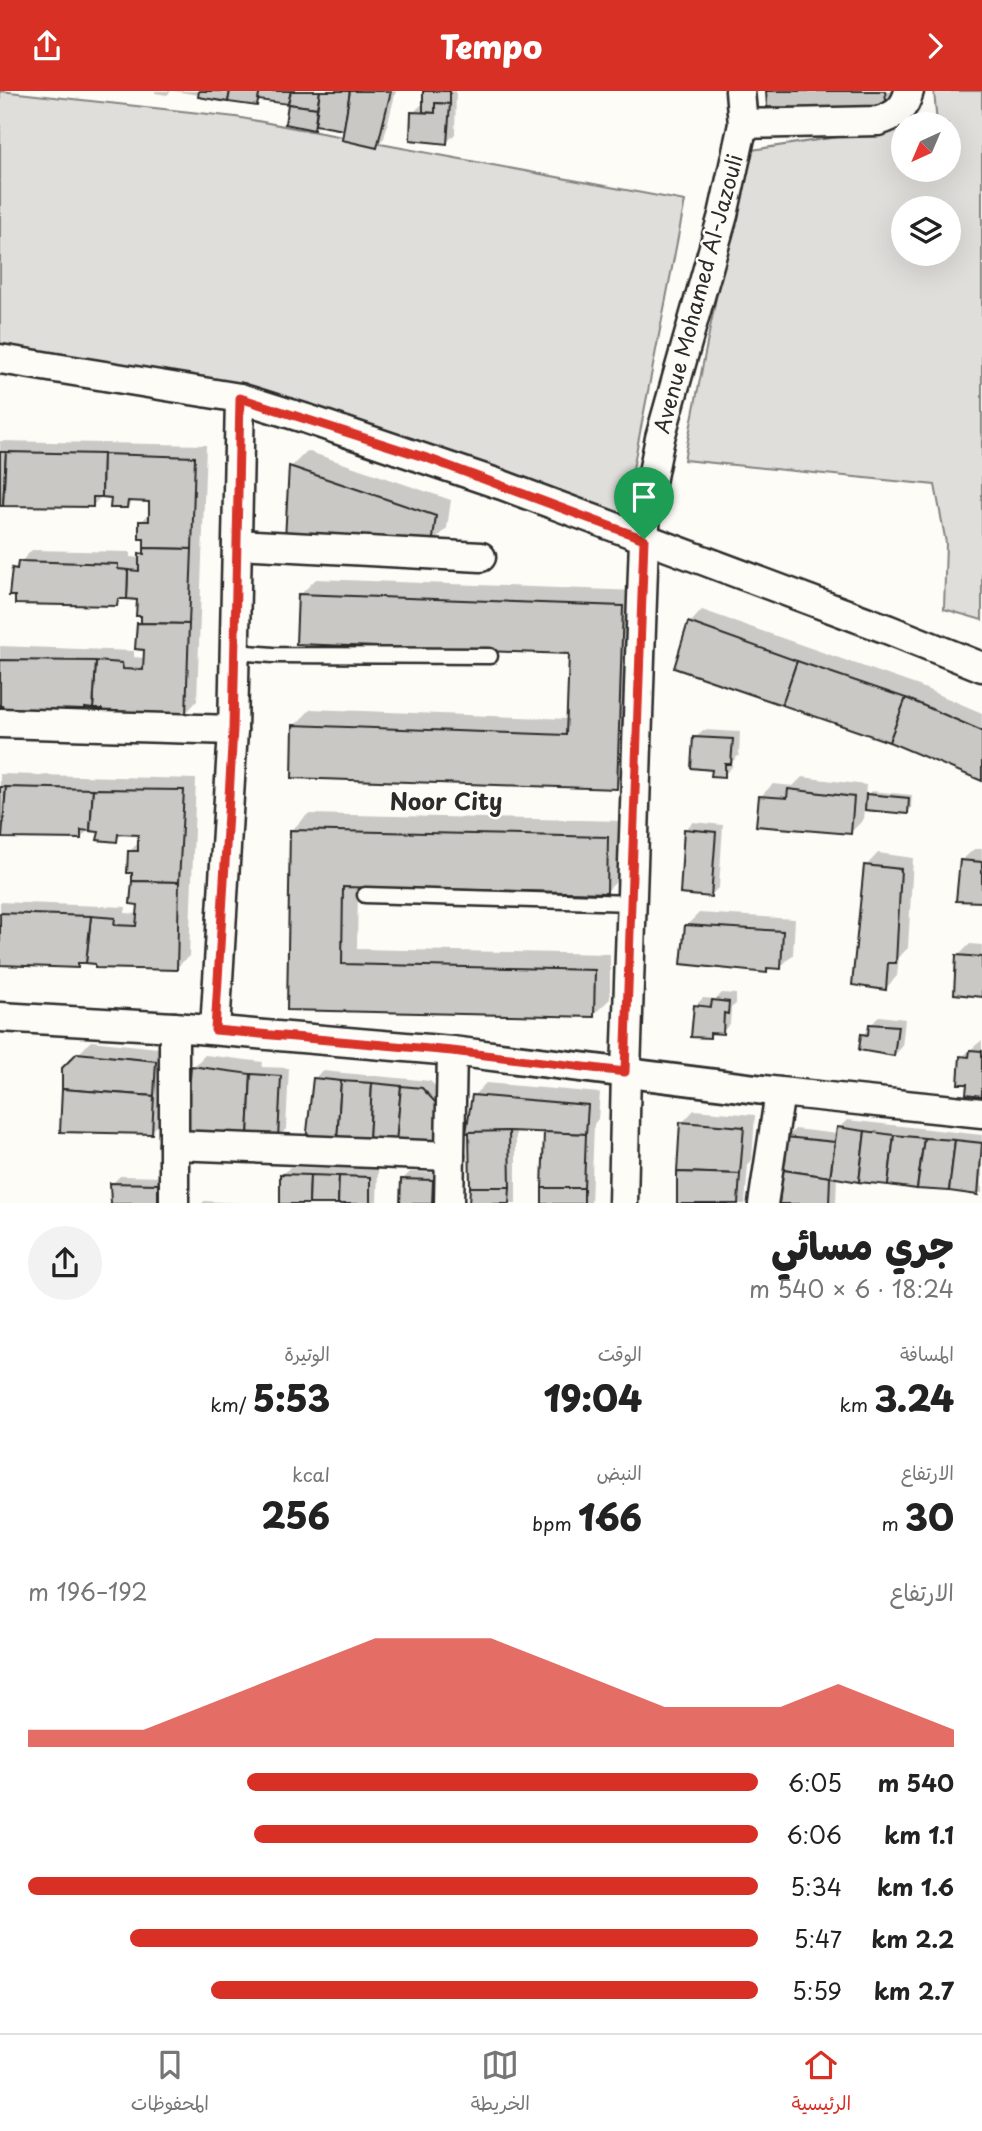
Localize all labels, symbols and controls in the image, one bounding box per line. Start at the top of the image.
text: Tempo [440,22,542,70]
icon: share [28,27,66,65]
icon: forward [916,27,954,65]
north arrow [891,112,961,182]
map controls [891,112,961,266]
street label: Avenue Mohamed Al-Jazouli [644,150,750,437]
button: layers [891,196,961,266]
pin [614,467,674,539]
icon: arrive [625,478,663,516]
district label: Noor City [390,783,502,818]
text: جري مسائي [771,1216,954,1273]
button: share [28,1226,102,1300]
text: 18:24 · 6 × 540 m [749,1271,954,1306]
text: الوتيرة [284,1339,330,1367]
text: الوقت [598,1339,642,1367]
text: المسافة [900,1339,954,1367]
text: 5:53 [253,1371,330,1424]
text: 19:04 [544,1371,642,1424]
text: 3.24 [874,1371,954,1424]
text: /km [210,1390,253,1418]
text: km [839,1390,874,1418]
text: النبض [597,1458,642,1486]
text: الارتفاع [901,1458,954,1486]
text: kcal [292,1460,330,1488]
text: 256 [261,1488,330,1541]
text: 166 [578,1490,642,1543]
text: 30 [905,1490,954,1543]
text: bpm [532,1509,578,1537]
text: m [882,1509,905,1537]
text: 192–196 m [28,1574,147,1609]
text: الارتفاع [890,1574,954,1609]
text: 6:05 [788,1765,842,1800]
text: 540 m [878,1765,954,1800]
text: 6:06 [786,1817,842,1852]
text: 1.1 km [884,1817,954,1852]
text: 5:34 [790,1869,842,1904]
text: 1.6 km [877,1869,954,1904]
text: 5:47 [794,1921,842,1956]
text: 2.2 km [871,1921,954,1956]
text: 5:59 [792,1973,842,2008]
text: 2.7 km [874,1973,954,2008]
tab: المحفوظات [131,2046,209,2120]
tab: الخريطة [471,2046,530,2120]
tab: الرئيسية [792,2046,851,2120]

